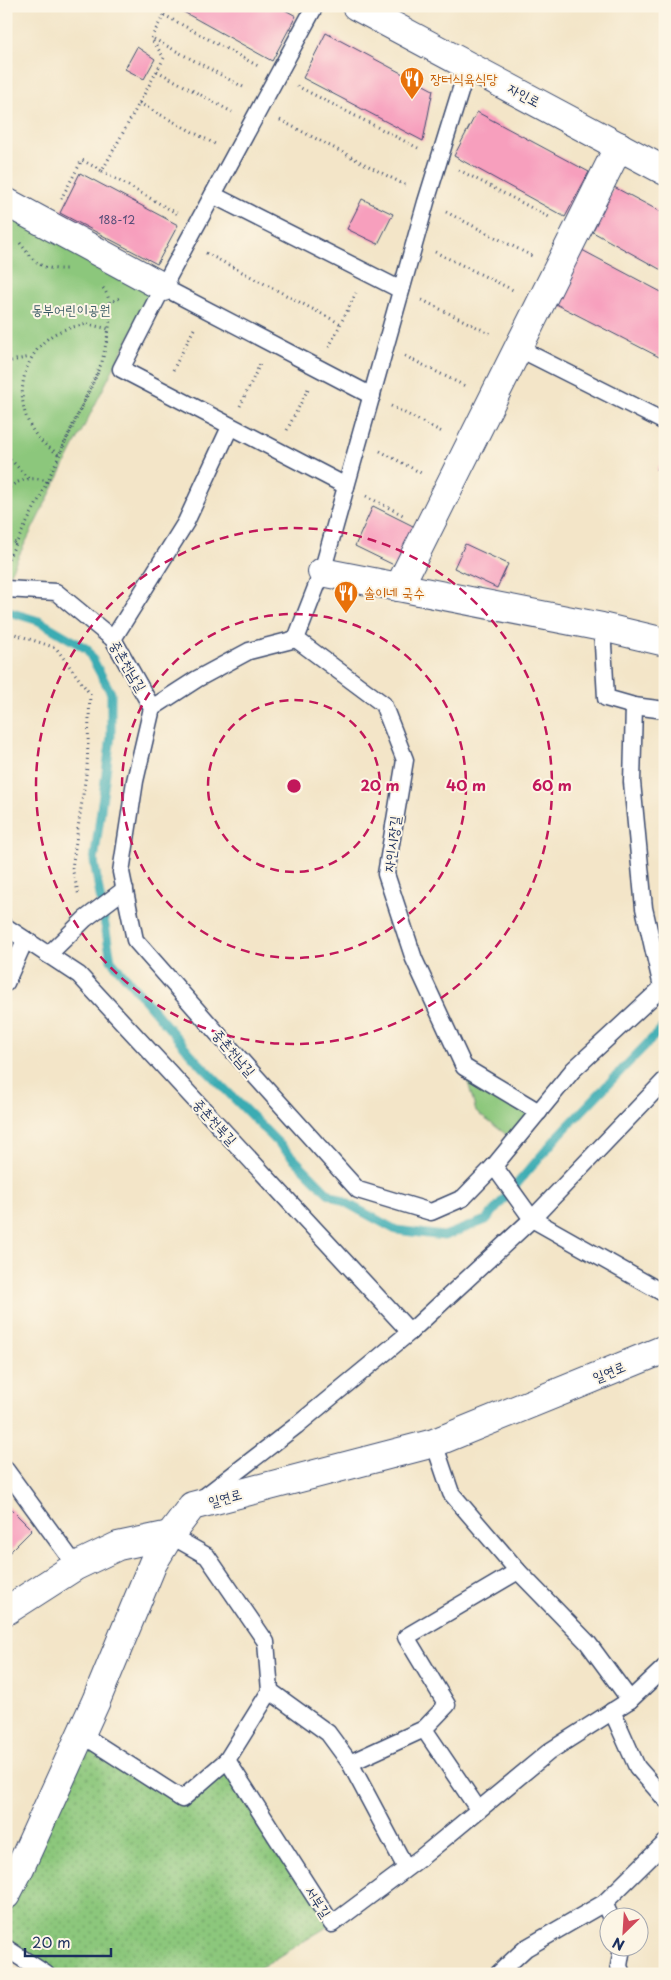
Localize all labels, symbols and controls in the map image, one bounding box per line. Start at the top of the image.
restaurant icon: 장터식육식당 [399,66,425,100]
place label: 장터식육식당 [430,68,498,89]
street label: 자인로 [504,77,544,112]
house number: 188-12 [99,211,136,228]
park label: 동부어린이공원 [32,299,110,320]
restaurant icon: 솔이네 국수 [333,580,359,614]
place label: 솔이네 국수 [364,582,425,603]
street label: 중촌천남길 [105,636,152,696]
text: 20 m [361,773,399,796]
text: 40 m [446,773,486,796]
text: 60 m [532,773,572,796]
centre of rings [285,777,303,795]
street label: 자인시장길 [378,814,405,873]
street label: 중촌천남길 [208,1025,261,1081]
street label: 중촌천북길 [188,1094,243,1150]
street label: 일연로 [589,1355,628,1388]
street label: 일연로 [206,1483,244,1512]
street label: 서부길 [300,1882,337,1922]
north arrow [598,1908,648,1958]
scale bar [25,1925,111,1957]
text: 20 m [32,1930,71,1953]
text: N [609,1932,628,1956]

